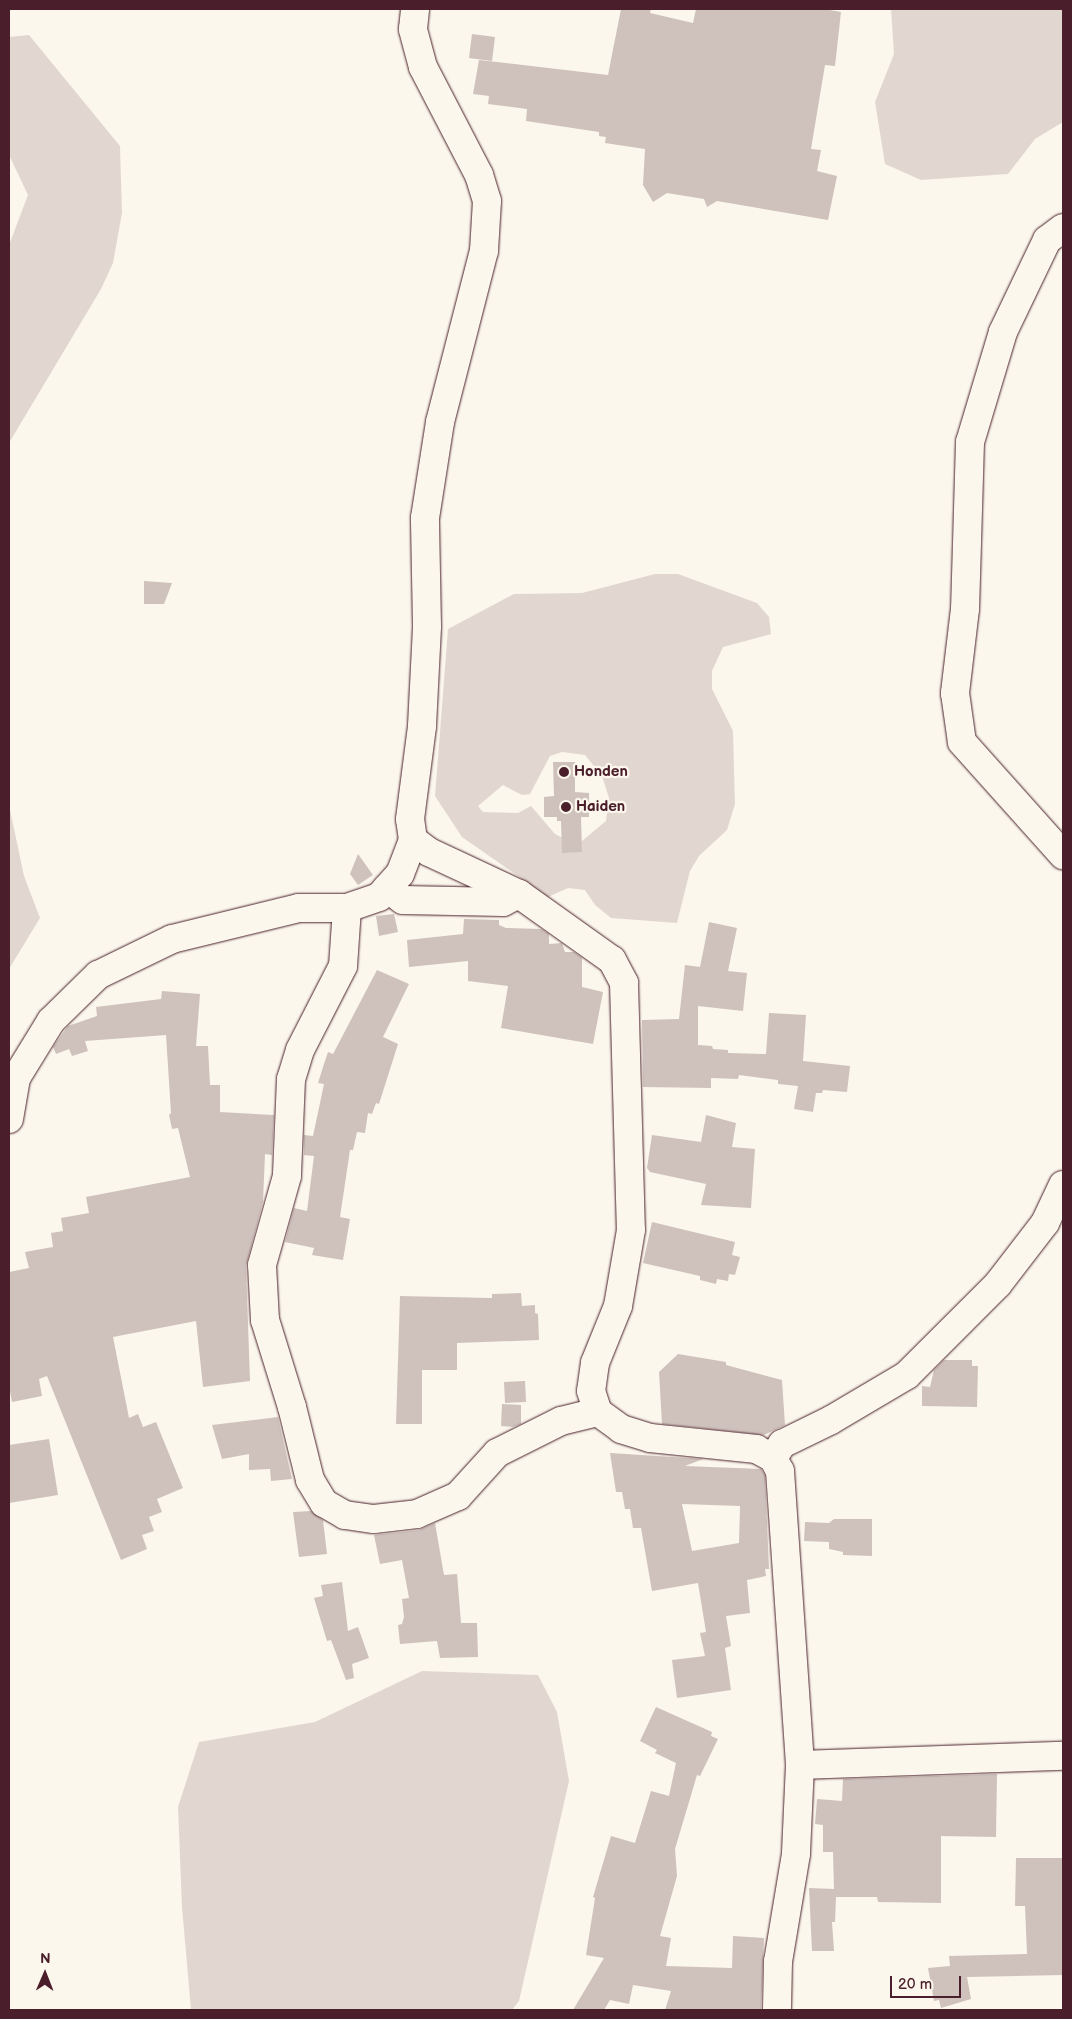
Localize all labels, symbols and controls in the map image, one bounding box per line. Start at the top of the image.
place label: Honden [574,763,628,781]
marker: Honden [558,766,570,778]
place label: Haiden [576,798,625,816]
marker: Haiden [560,801,572,813]
north arrow [20,1949,70,1999]
text: N [40,1950,51,1967]
scale bar [892,1966,963,1998]
text: 20 m [898,1975,932,1994]

